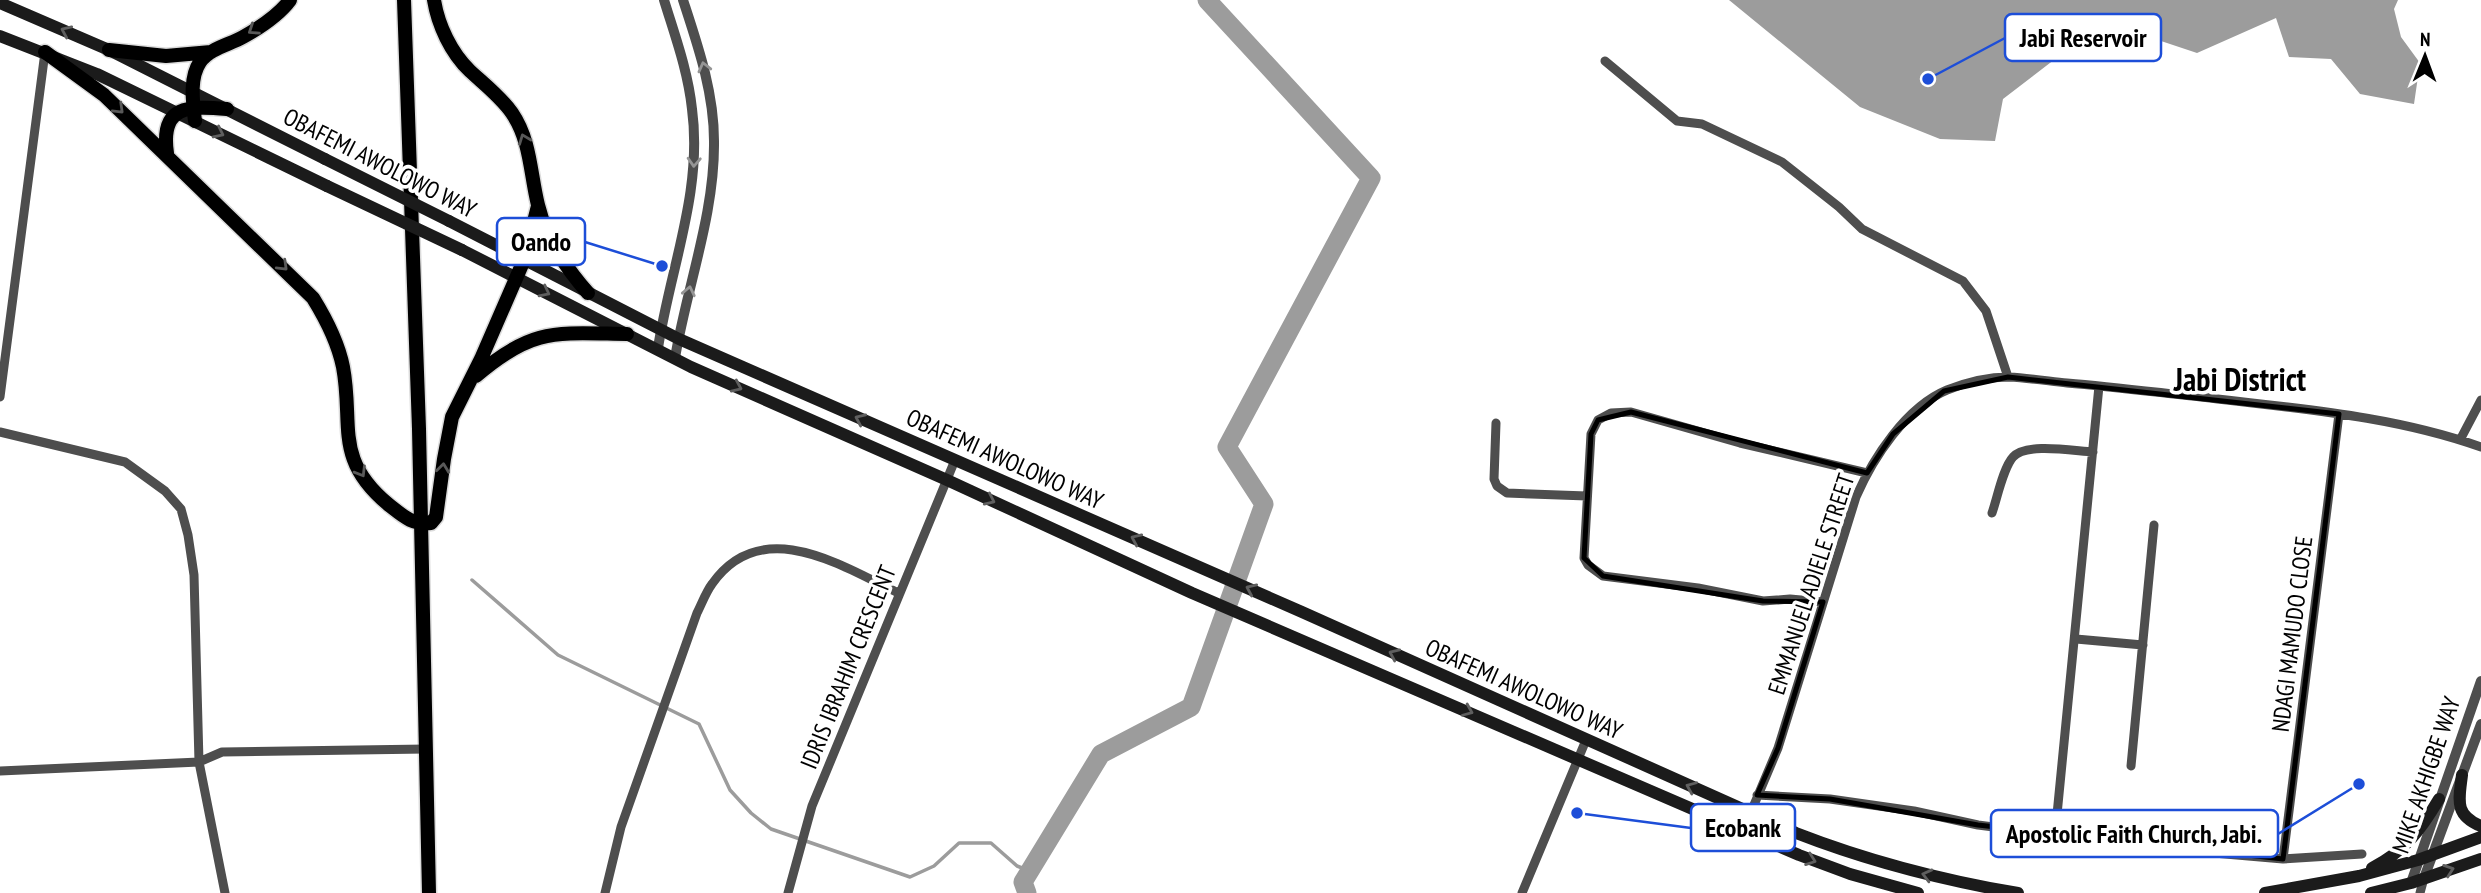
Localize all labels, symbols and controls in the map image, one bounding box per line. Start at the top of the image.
callout: Jabi Reservoir [2005,14,2161,61]
text: Jabi Reservoir [2018,21,2147,54]
north arrow [2390,21,2460,91]
one-way arrow [248,22,261,35]
one-way arrow [61,25,74,39]
text: N [2420,27,2431,51]
one-way arrow [698,61,712,73]
one-way arrow [110,100,123,113]
street label: OBAFEMI AWOLOWO WAY [278,101,482,225]
one-way arrow [212,124,224,138]
one-way arrow [518,133,532,146]
one-way arrow [686,157,701,168]
callout: Oando [497,218,585,265]
text: Oando [511,225,571,258]
one-way arrow [275,258,288,271]
one-way arrow [538,284,550,298]
one-way arrow [681,285,695,297]
district label: Jabi District [2173,358,2307,400]
one-way arrow [730,379,742,393]
street label: OBAFEMI AWOLOWO WAY [902,402,1108,516]
one-way arrow [855,413,868,427]
one-way arrow [435,463,450,474]
one-way arrow [353,464,366,477]
street label: EMMANUEL ADIELE STREET [1761,469,1861,698]
one-way arrow [982,492,995,506]
one-way arrow [1131,533,1143,547]
street label: NDAGI MAMUDO CLOSE [2265,534,2319,734]
street label: IDRIS IBRAHIM CRESCENT [793,560,903,773]
one-way arrow [1245,584,1257,598]
street label: OBAFEMI AWOLOWO WAY [1421,632,1627,746]
one-way arrow [1389,648,1401,662]
street label: MIKE AKHIGBE WAY [2385,693,2467,857]
one-way arrow [1461,703,1473,717]
one-way arrow [1686,781,1698,795]
callout: Ecobank [1691,804,1795,851]
callout: Apostolic Faith Church, Jabi. [1991,810,2278,857]
text: Ecobank [1705,811,1781,844]
text: Apostolic Faith Church, Jabi. [2005,817,2262,850]
one-way arrow [1805,852,1817,866]
one-way arrow [2443,864,2455,878]
one-way arrow [1921,869,1933,883]

